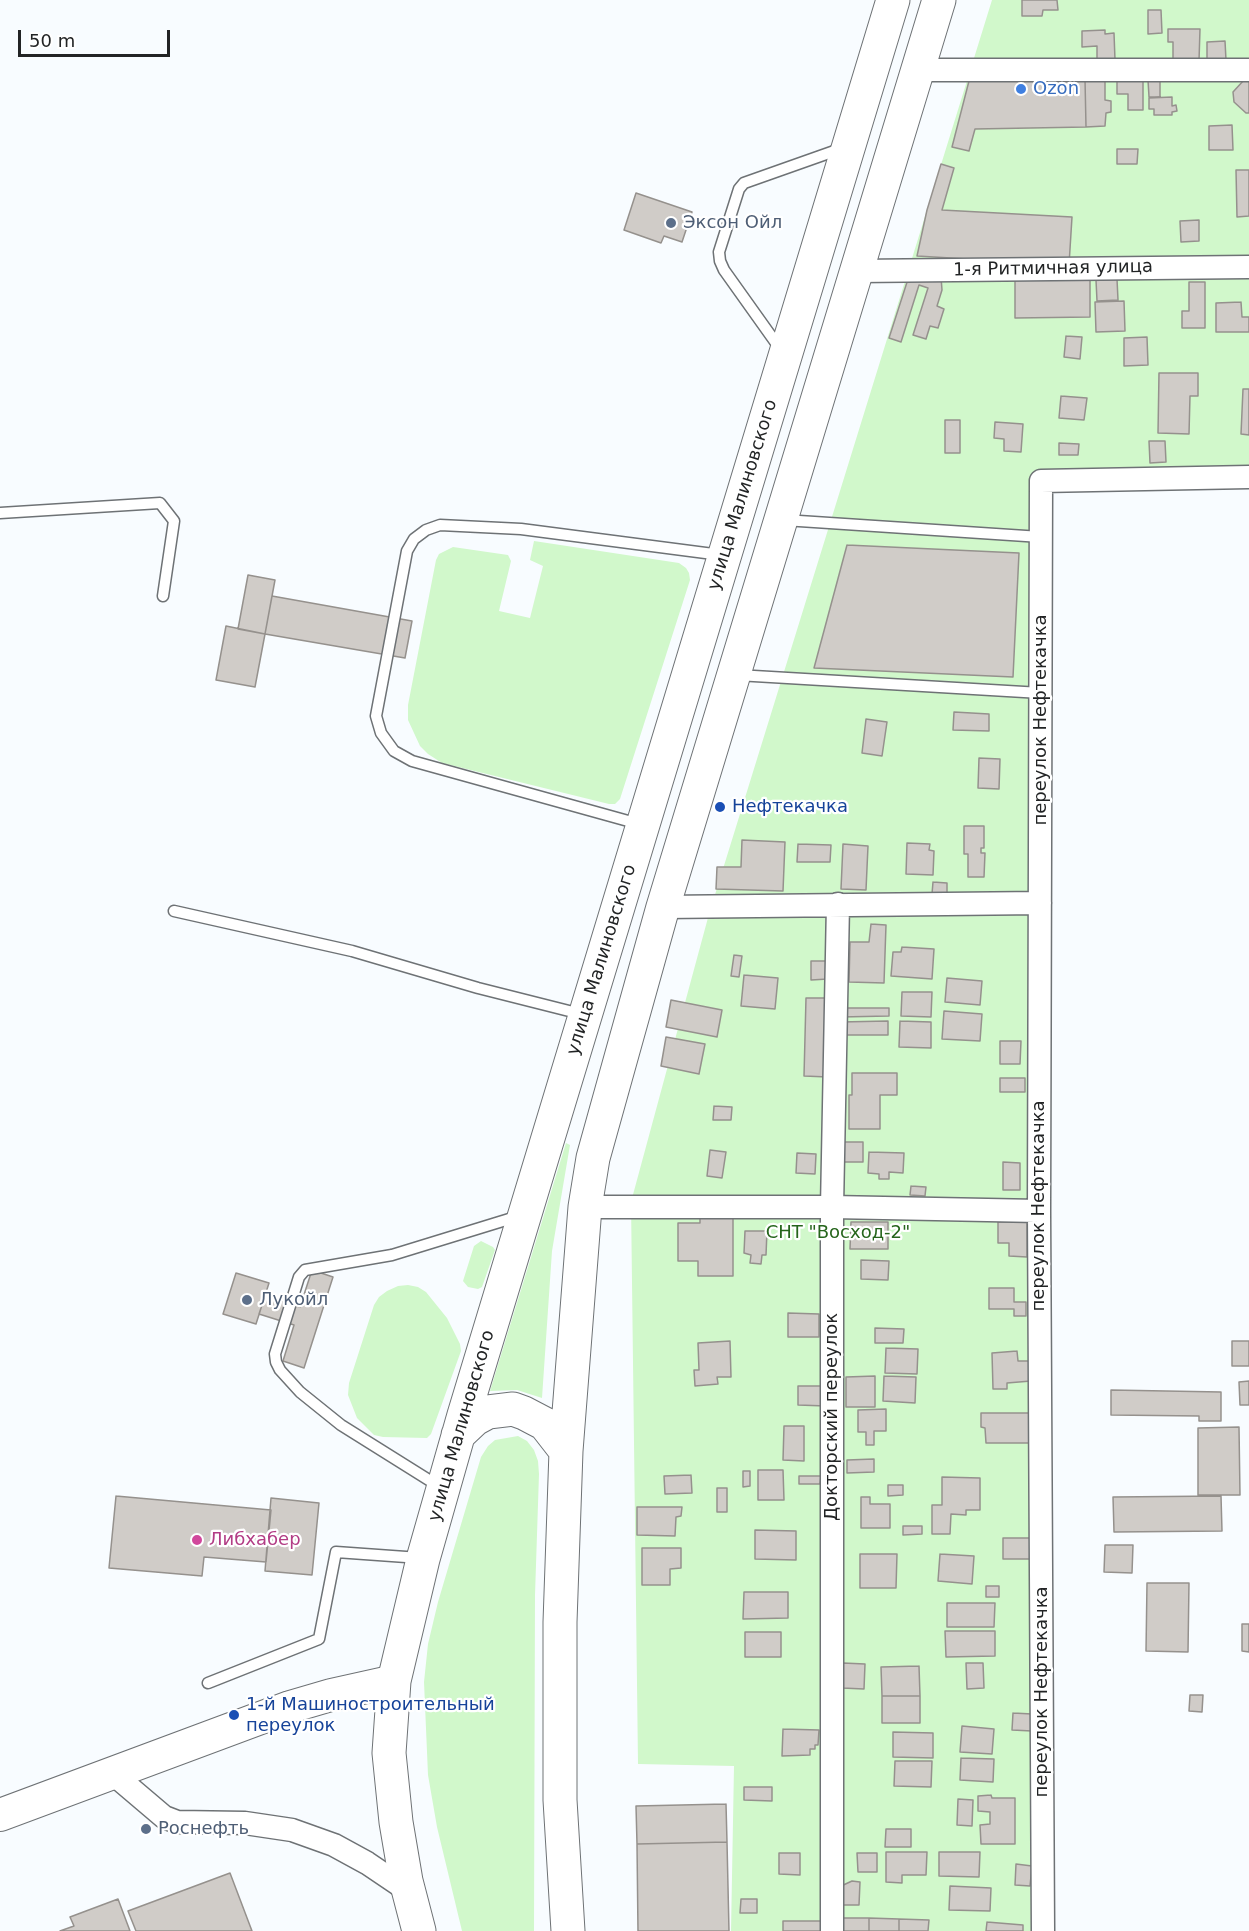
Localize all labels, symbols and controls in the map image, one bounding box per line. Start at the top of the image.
scale bar [21,18,172,56]
text: 50 m [29,30,75,51]
place label: Ozon [1033,78,1079,100]
marker: Ozon [1014,82,1028,96]
place label: Эксон Ойл [683,212,782,234]
marker: Эксон Ойл [664,216,678,230]
street label: 1-я Ритмичная улица [953,256,1153,282]
street label: улица Малиновского [704,397,782,593]
street label: переулок Нефтекачка [1030,614,1052,826]
place label: Нефтекачка [732,796,848,818]
marker: Нефтекачка [713,800,727,814]
street label: улица Малиновского [563,862,641,1058]
street label: переулок Нефтекачка [1028,1100,1050,1312]
park label: СНТ "Восход-2" [766,1222,910,1244]
place label: Лукойл [259,1289,328,1311]
marker: Лукойл [240,1293,254,1307]
street label: Докторский переулок [821,1313,843,1521]
street label: улица Малиновского [424,1328,500,1524]
place label: Либхабер [209,1529,301,1551]
marker: Либхабер [190,1533,204,1547]
street label: переулок Нефтекачка [1031,1586,1053,1798]
place label: 1-й Машиностроительный переулок [246,1694,495,1736]
marker: 1-й Машиностроительный переулок [227,1708,241,1722]
place label: Роснефть [158,1818,249,1840]
marker: Роснефть [139,1822,153,1836]

